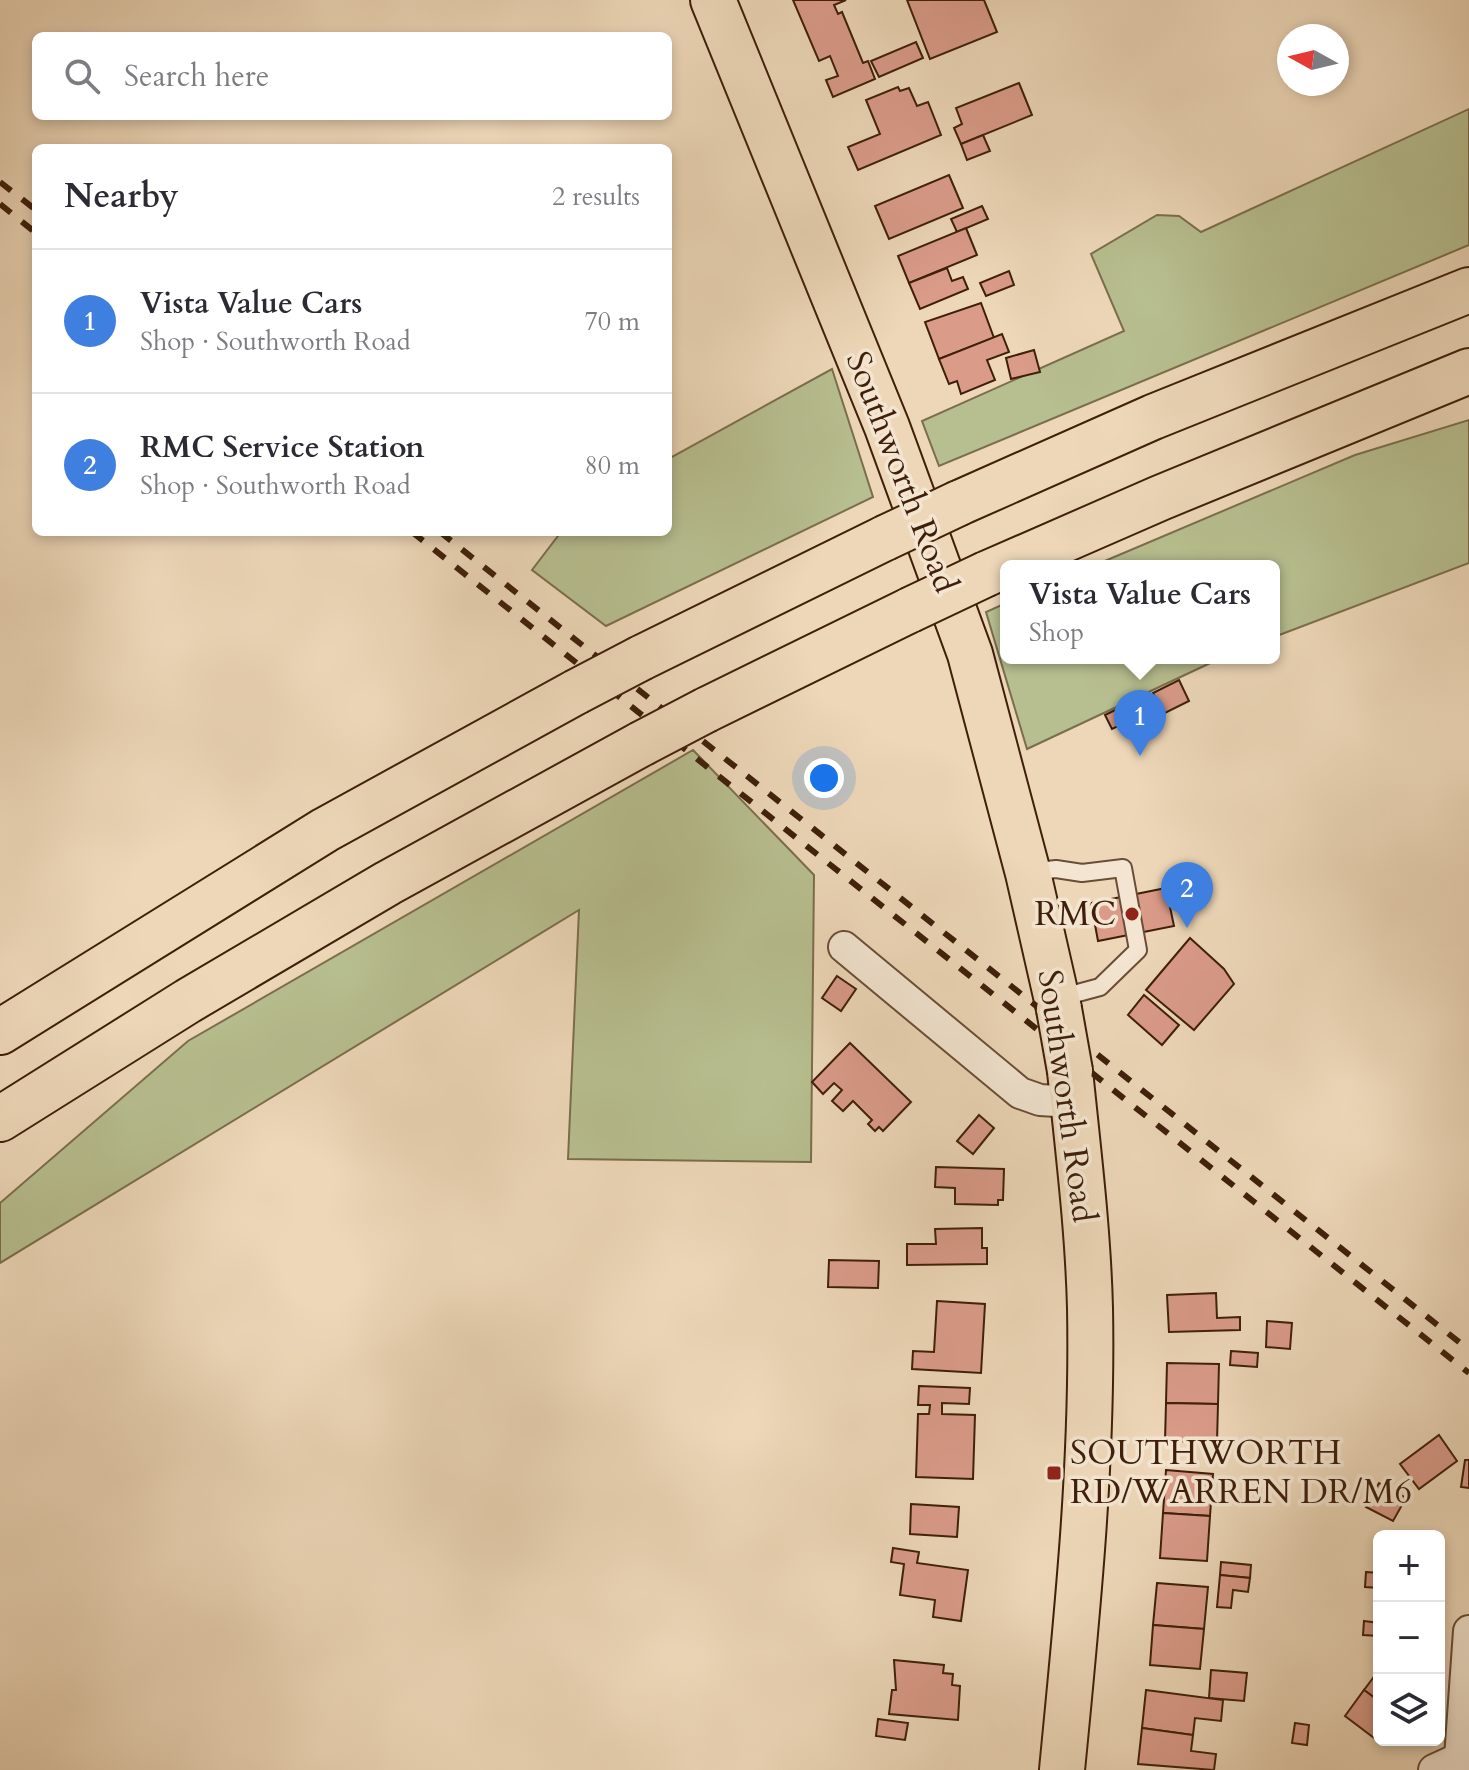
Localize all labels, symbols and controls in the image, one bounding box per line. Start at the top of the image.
north arrow [1277,24,1349,96]
search box [32,32,672,120]
icon: search [60,54,104,98]
text: Search here [124,56,269,97]
text: Nearby [64,173,179,219]
text: 2 results [552,179,640,214]
text: Vista Value Cars [140,283,362,324]
text: 1 [83,304,97,339]
text: 70 m [584,304,640,339]
text: Shop · Southworth Road [140,324,411,359]
street label: Southworth Road [835,345,969,599]
text: RMC Service Station [140,427,424,468]
text: 2 [83,448,97,483]
text: 80 m [584,448,640,483]
text: Shop · Southworth Road [140,468,411,503]
popup [1000,560,1280,664]
text: Vista Value Cars [1029,574,1251,615]
text: Shop [1029,615,1084,650]
pin: 1 [1114,690,1166,756]
your location [804,758,844,798]
pin: 2 [1161,862,1213,928]
place label: RMC [1034,891,1116,937]
marker: RMC [1123,905,1141,923]
street label: Southworth Road [1026,967,1108,1225]
place label: SOUTHWORTH RD/WARREN DR/M6 [1070,1430,1412,1515]
marker: SOUTHWORTH RD/WARREN DR/M6 [1045,1464,1063,1482]
map controls [1373,1530,1445,1746]
button: + [1373,1530,1445,1602]
button: − [1373,1602,1445,1674]
button: layers [1373,1674,1445,1746]

